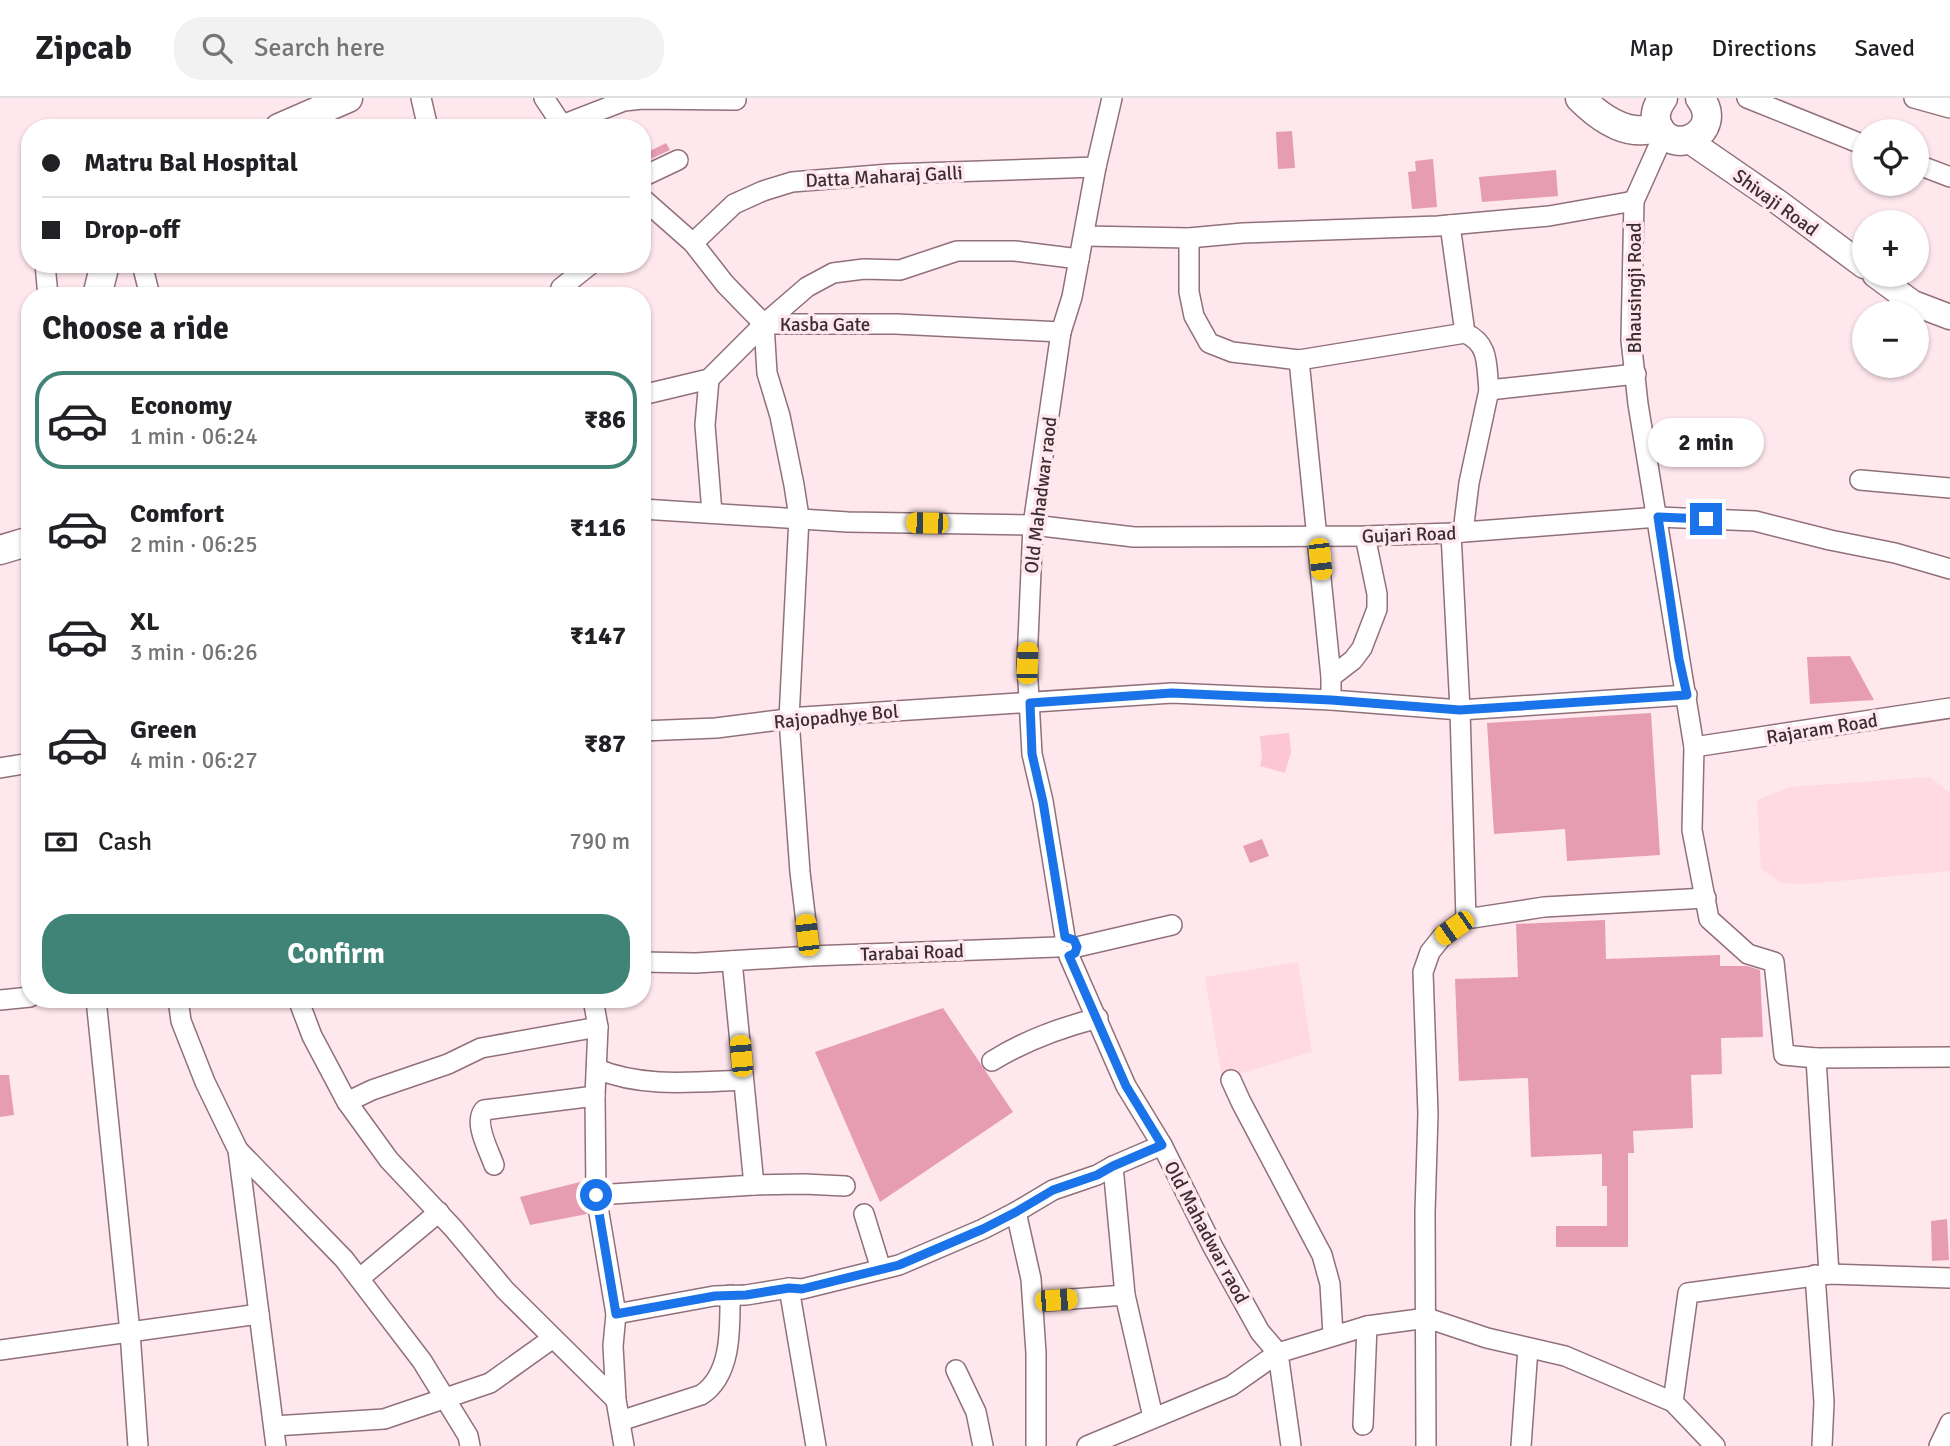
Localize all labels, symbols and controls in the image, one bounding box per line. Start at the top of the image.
search box [174,17,664,80]
text: Zipcab [35,28,132,69]
icon: search [198,29,236,67]
text: Search here [254,32,385,64]
text: Map [1629,33,1674,63]
text: Directions [1712,33,1817,63]
text: Saved [1855,33,1915,63]
map controls [1852,119,1929,378]
button: locate [1852,119,1929,196]
text: Matru Bal Hospital [84,147,298,179]
street label: Datta Maharaj Galli [805,161,963,193]
street label: Shivaji Road [1728,164,1823,242]
button: + [1852,210,1929,287]
text: Drop-off [84,214,180,246]
street label: Bhausingji Road [1623,223,1647,353]
button: − [1852,301,1929,378]
text: Choose a ride [42,309,229,348]
street label: Kasba Gate [780,313,870,337]
icon: car [46,389,109,452]
text: Economy [130,390,232,422]
text: ₹86 [584,404,626,436]
street label: Old Mahadwar raod [1019,415,1063,575]
callout: 2 min [1648,418,1764,466]
text: 1 min · 06:24 [130,422,258,451]
text: 2 min [1678,428,1734,457]
icon: car [46,497,109,560]
text: Comfort [130,498,224,530]
route end [1690,503,1722,535]
text: ₹116 [570,512,626,544]
car [906,512,949,534]
street label: Gujari Road [1361,521,1457,549]
text: 2 min · 06:25 [130,530,258,559]
car [1308,537,1333,581]
icon: car [46,605,109,668]
text: XL [130,606,160,638]
text: ₹147 [570,620,626,652]
text: 3 min · 06:26 [130,638,258,667]
car [1016,642,1039,684]
street label: Rajopadhye Bol [773,700,899,734]
street label: Rajaram Road [1765,708,1880,750]
icon: car [46,713,109,776]
text: Green [130,714,197,746]
text: ₹87 [584,728,626,760]
text: 4 min · 06:27 [130,746,258,775]
icon: cash [42,823,80,861]
text: Cash [98,826,152,858]
text: 790 m [569,827,630,856]
car [1431,907,1478,949]
car [795,913,820,957]
button: Confirm [42,914,630,994]
street label: Tarabai Road [860,939,964,967]
car [729,1034,754,1078]
street label: Old Mahadwar raod [1158,1157,1254,1308]
route start [580,1179,612,1211]
car [1035,1288,1078,1312]

